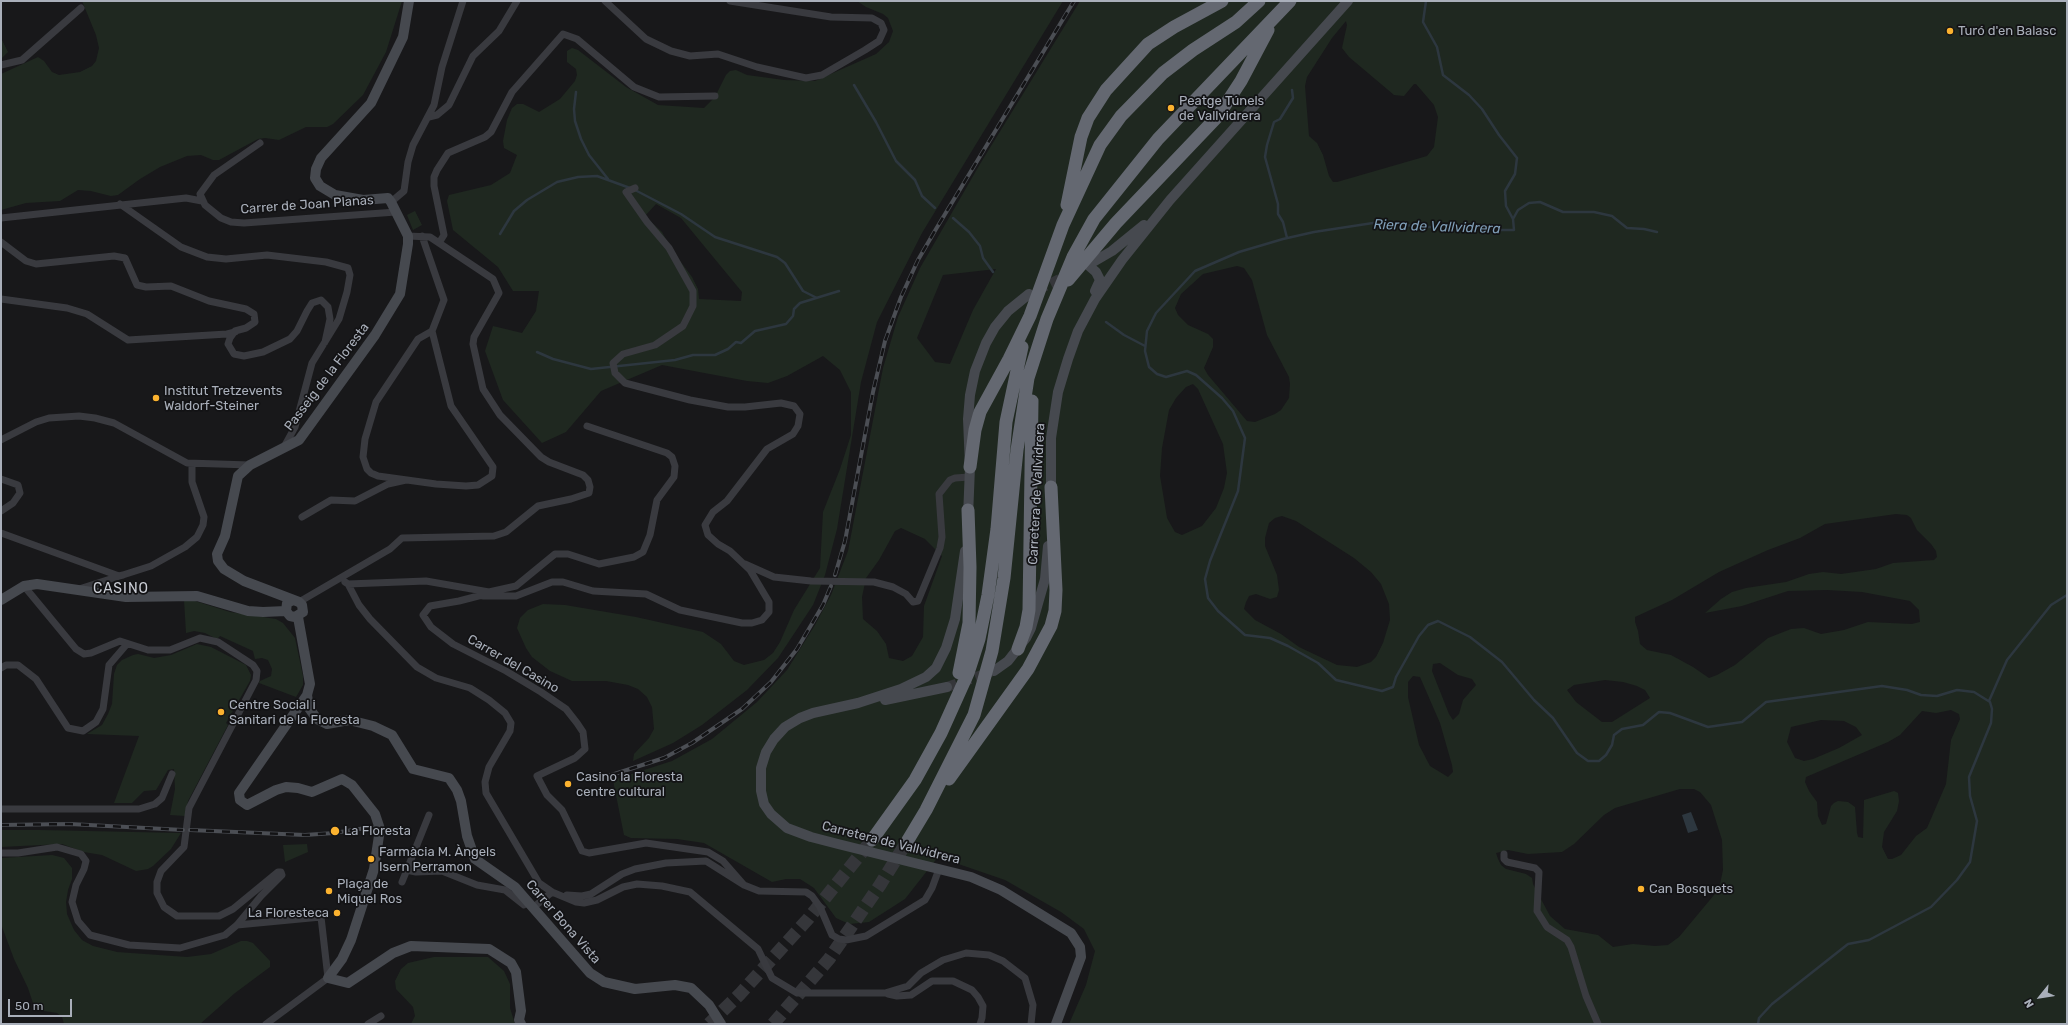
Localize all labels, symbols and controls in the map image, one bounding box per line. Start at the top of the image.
place label: Turó d'en Balasc [1958,23,2056,39]
marker: Turó d'en Balasc [1945,26,1955,36]
place label: Peatge Túnels de Vallvidrera [1179,93,1264,124]
marker: Peatge Túnels de Vallvidrera [1166,103,1176,113]
street label: Carrer de Joan Planas [240,193,374,217]
water label: Riera de Vallvidrera [1373,216,1501,238]
street label: Passeig de la Floresta [281,320,373,434]
place label: Institut Tretzevents Waldorf-Steiner [164,383,282,414]
marker: Institut Tretzevents Waldorf-Steiner [151,393,161,403]
street label: Carretera de Vallvidrera [1025,423,1049,565]
district label: CASINO [93,581,149,597]
street label: Carrer del Casino [464,631,562,697]
place label: Centre Social i Sanitari de la Floresta [229,697,360,728]
marker: Centre Social i Sanitari de la Floresta [216,707,226,717]
place label: Casino la Floresta centre cultural [576,769,683,800]
marker: Casino la Floresta centre cultural [563,779,573,789]
street label: Carretera de Vallvidrera [820,818,962,868]
place label: La Floresta [344,823,411,839]
marker: La Floresta [329,825,341,837]
place label: Farmàcia M. Àngels Isern Perramon [379,844,496,875]
marker: Farmàcia M. Àngels Isern Perramon [366,854,376,864]
place label: Plaça de Miquel Ros [337,876,402,907]
street label: Carrer Bona Vista [522,877,604,967]
place label: Can Bosquets [1649,881,1733,897]
marker: Can Bosquets [1636,884,1646,894]
marker: Plaça de Miquel Ros [324,886,334,896]
place label: La Floresteca [248,905,329,921]
marker: La Floresteca [332,908,342,918]
north arrow [2020,977,2060,1017]
scale bar [10,991,74,1017]
text: N [2022,997,2037,1010]
text: 50 m [15,999,43,1013]

